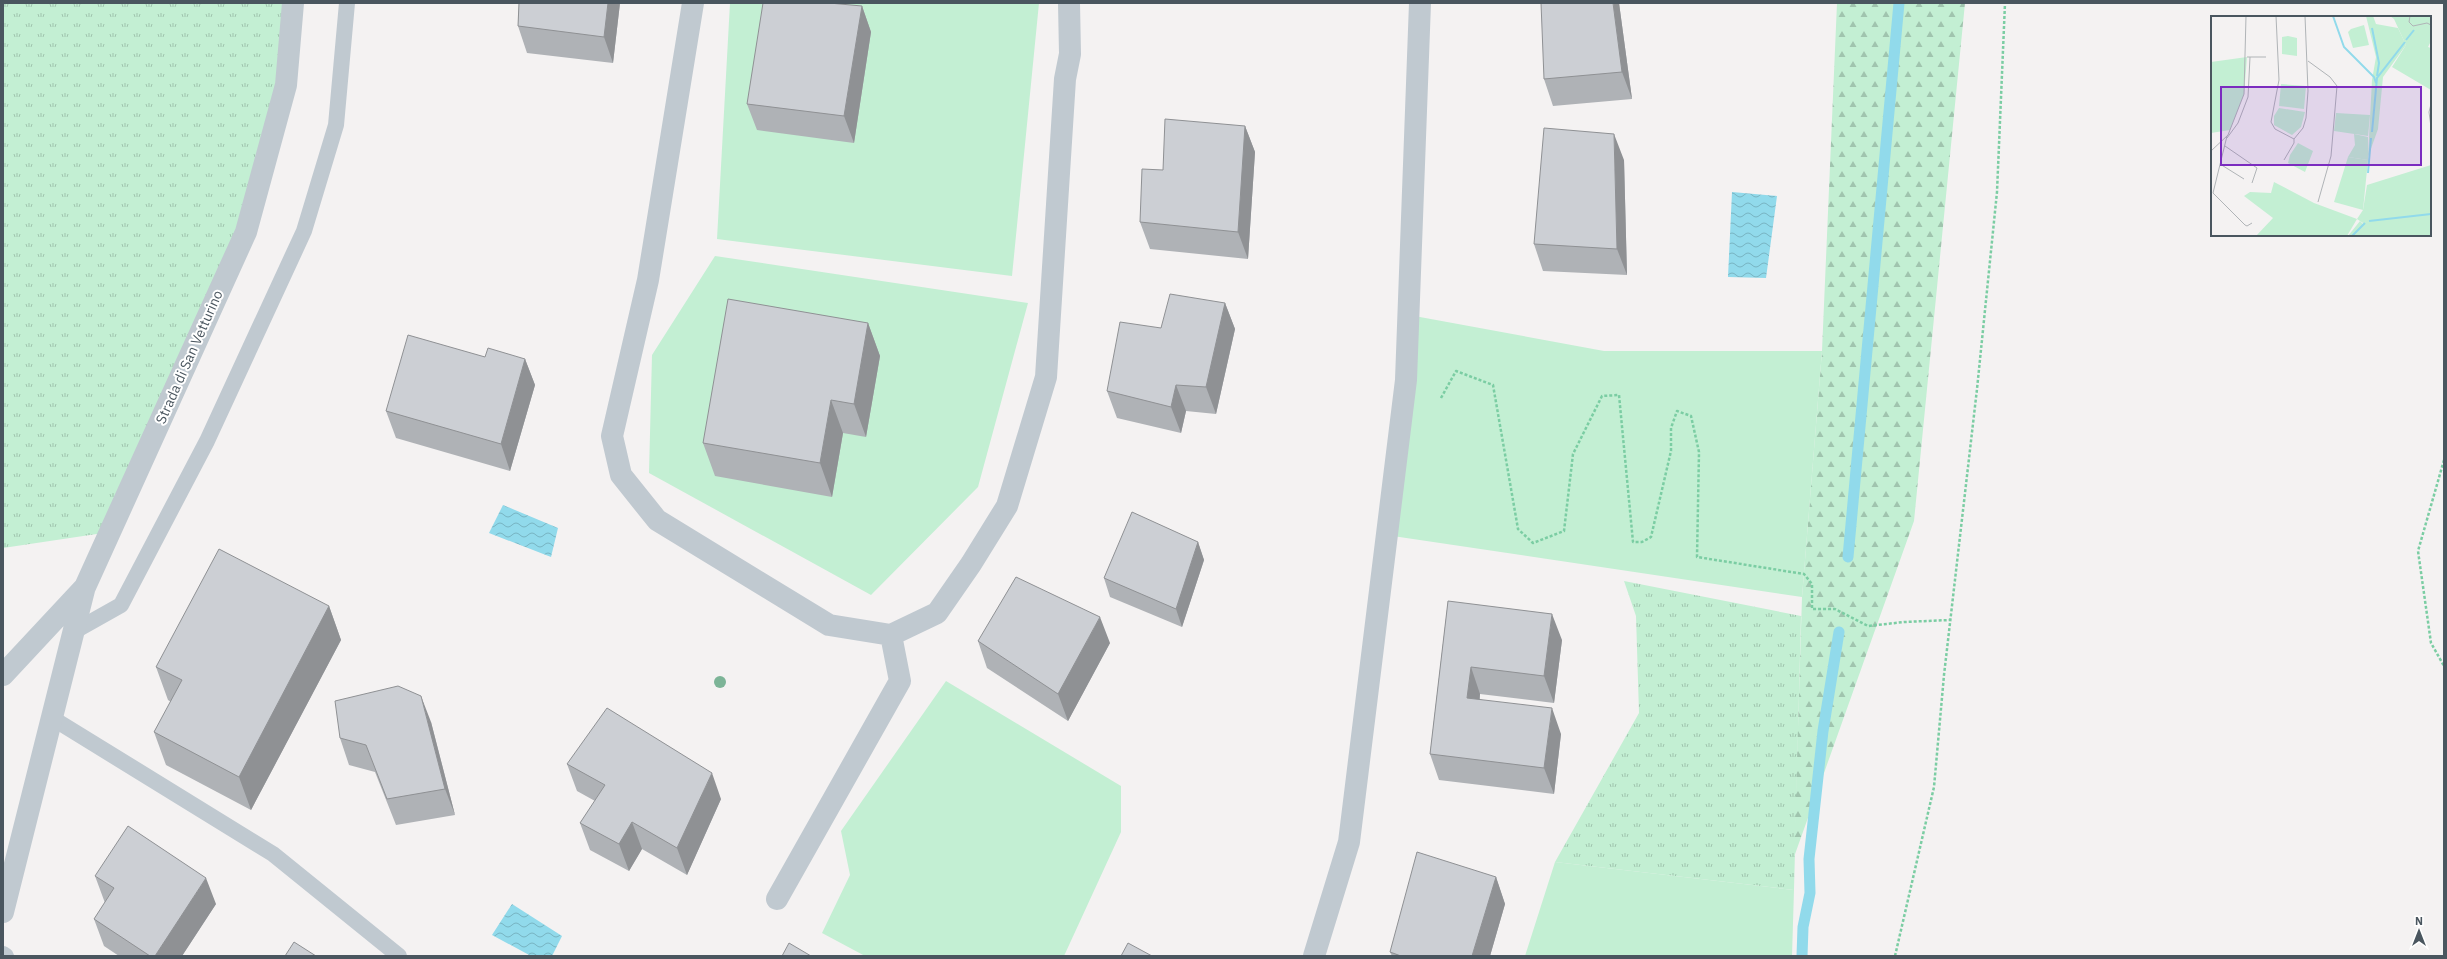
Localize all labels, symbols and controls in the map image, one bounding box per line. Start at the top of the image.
inset map [2211,16,2431,236]
street label: Strada di San Vetturino [151,287,227,427]
north arrow [2399,911,2439,951]
text: N [2415,914,2423,928]

